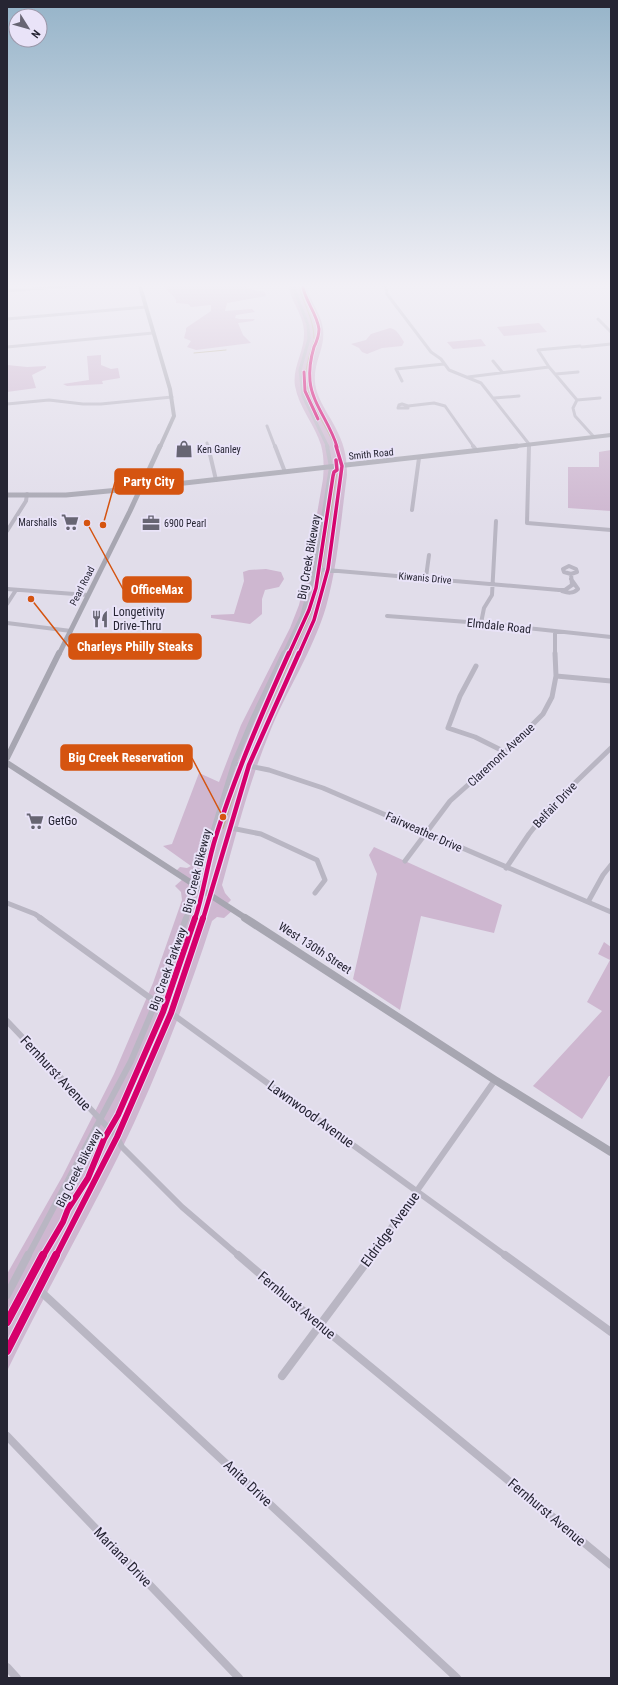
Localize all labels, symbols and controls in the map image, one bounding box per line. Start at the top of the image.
north arrow [8,8,48,48]
text: N [28,27,43,41]
shop icon: Ken Ganley [174,439,194,459]
place label: Ken Ganley [197,444,241,455]
street label: Smith Road [348,446,394,462]
callout: Party City [115,469,183,494]
text: Party City [123,474,175,489]
supermarket icon: Marshalls [60,512,80,532]
office icon: 6900 Pearl [141,513,161,533]
street label: Big Creek Bikeway [295,513,323,601]
place label: Marshalls [18,517,57,528]
place label: 6900 Pearl [164,518,206,529]
street label: Pearl Road [67,564,97,608]
street label: Kiwanis Drive [398,570,452,586]
callout: OfficeMax [123,577,191,602]
text: OfficeMax [131,582,183,597]
place label: Longetivity Drive-Thru [113,605,165,633]
restaurant icon: Longetivity Drive-Thru [90,609,110,629]
street label: Elmdale Road [466,616,532,636]
callout: Charleys Philly Steaks [69,634,201,659]
text: Charleys Philly Steaks [77,639,193,654]
street label: Claremont Avenue [465,720,538,790]
callout: Big Creek Reservation [61,745,192,770]
text: Big Creek Reservation [68,750,184,765]
street label: Belfair Drive [530,779,580,831]
street label: Fairweather Drive [384,809,465,855]
supermarket icon: GetGo [25,811,45,831]
place label: GetGo [48,814,77,828]
street label: Big Creek Bikeway [180,827,214,915]
street label: West 130th Street [276,919,355,977]
street label: Big Creek Parkway [146,925,190,1013]
street label: Fernhurst Avenue [17,1032,95,1114]
street label: Lawnwood Avenue [265,1077,358,1151]
street label: Big Creek Bikeway [53,1126,105,1210]
street label: Eldridge Avenue [358,1188,423,1270]
street label: Fernhurst Avenue [255,1268,339,1342]
street label: Anita Drive [221,1457,276,1510]
street label: Fernhurst Avenue [505,1475,589,1549]
street label: Mariana Drive [91,1524,155,1590]

